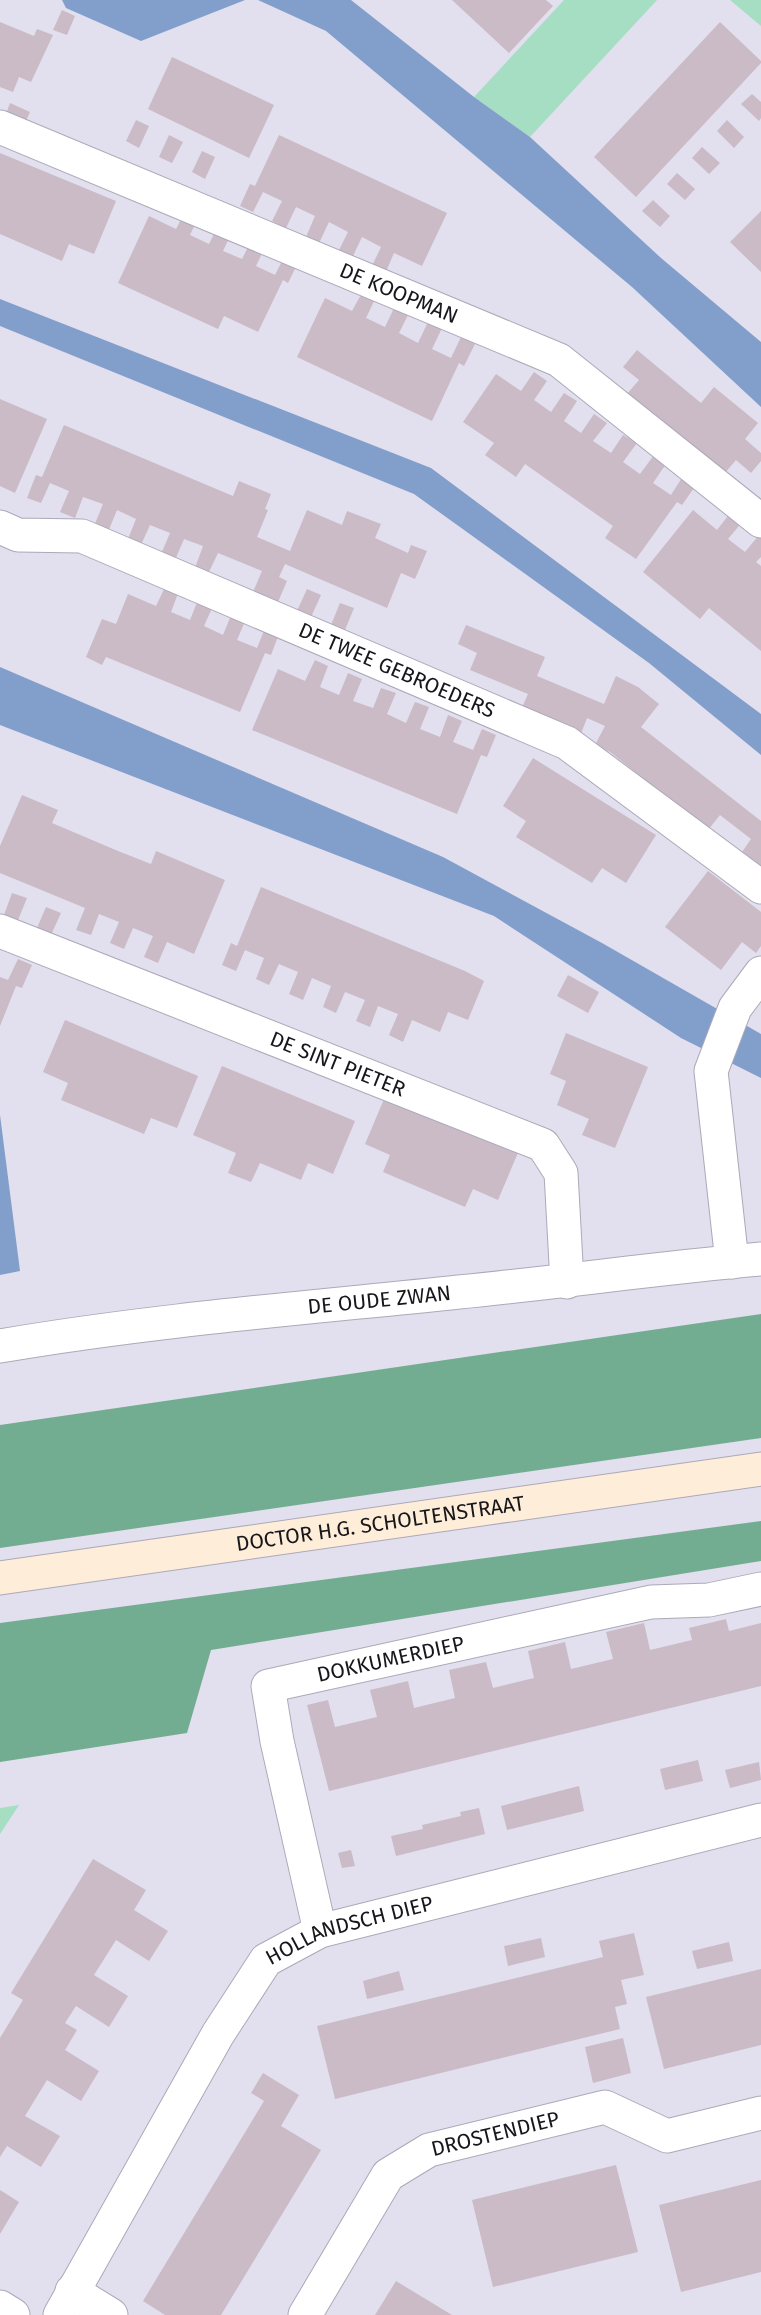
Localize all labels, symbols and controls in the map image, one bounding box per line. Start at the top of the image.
street label: DE KOOPMAN [336,257,462,329]
street label: DE TWEE GEBROEDERS [295,617,499,724]
street label: DE SINT PIETER [266,1026,409,1103]
street label: DE OUDE ZWAN [306,1280,452,1320]
street label: DOCTOR H.G. SCHOLTENSTRAAT [234,1490,526,1557]
street label: DOKKUMERDIEP [314,1630,467,1688]
street label: HOLLANDSCH DIEP [261,1890,436,1971]
street label: DROSTENDIEP [428,2106,562,2162]

